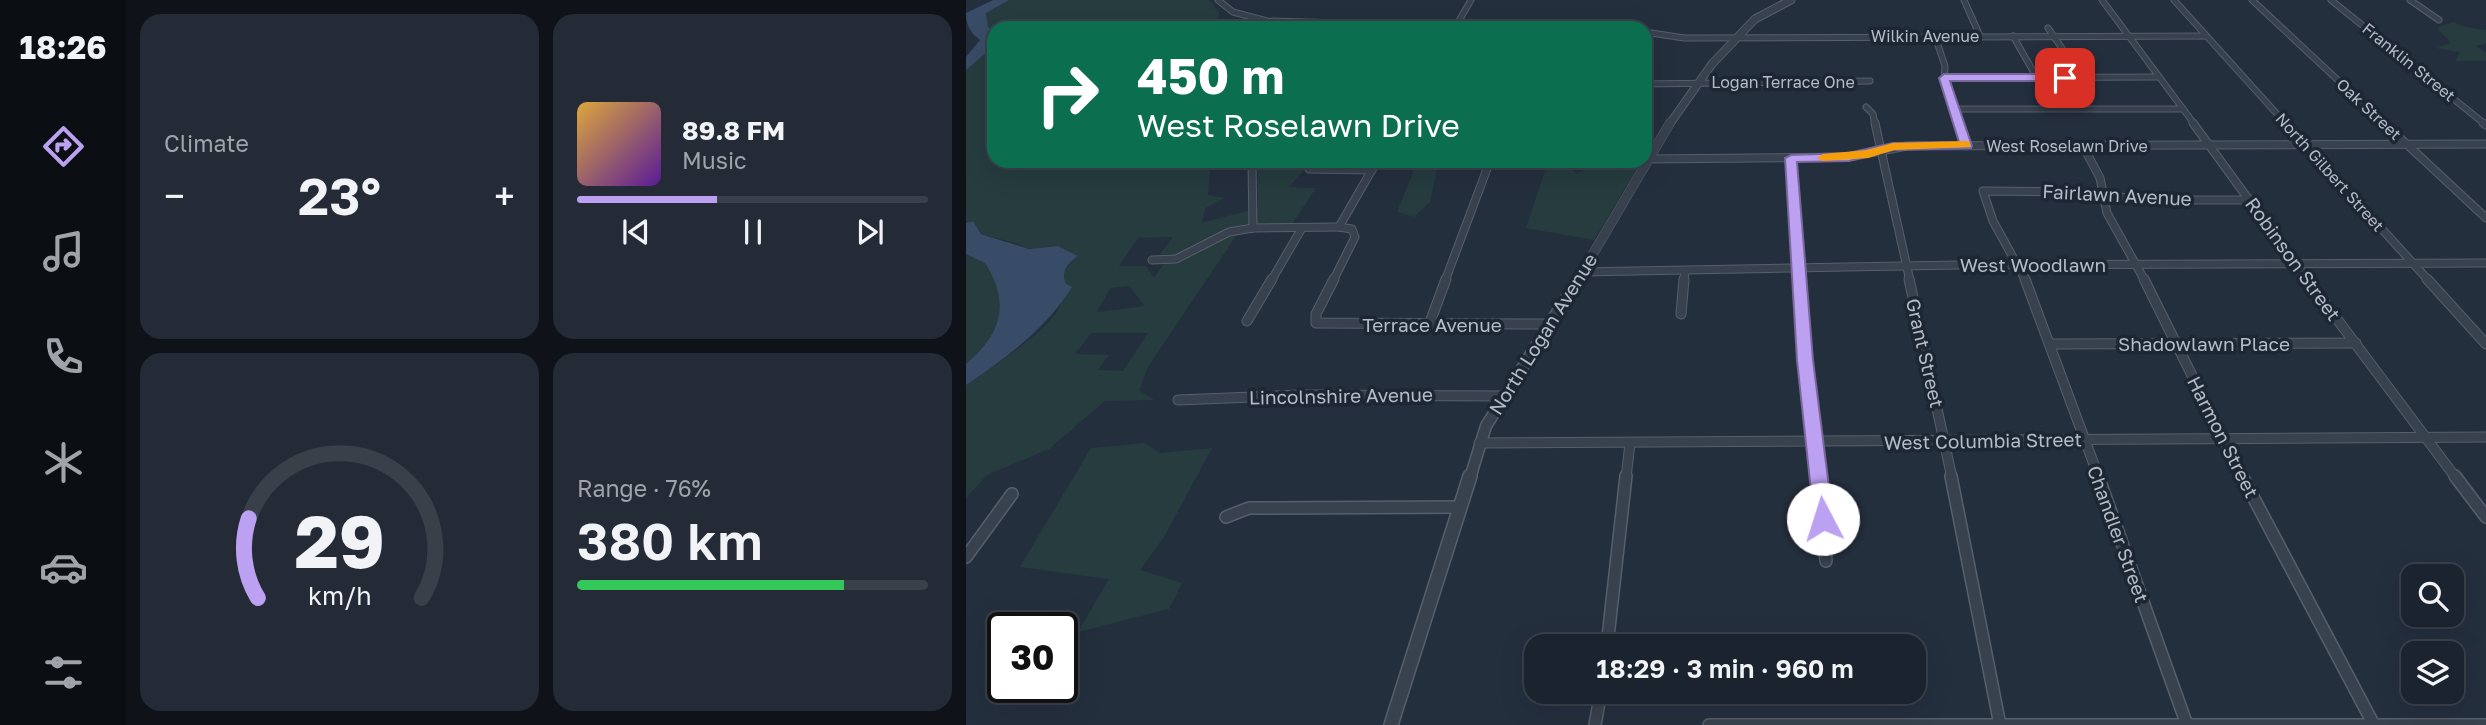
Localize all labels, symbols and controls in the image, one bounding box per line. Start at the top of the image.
street label: Franklin Street [2358,18,2460,106]
street label: Wilkin Avenue [1871,26,1979,46]
text: 18:26 [19,28,107,66]
text: 450 m [1137,46,1285,105]
pin [2035,48,2095,108]
icon: right [1022,49,1113,140]
icon: arrive [2046,59,2084,97]
street label: Logan Terrace One [1711,72,1855,92]
street label: Oak Street [2332,74,2406,144]
text: West Roselawn Drive [1137,106,1460,144]
street label: North Gilbert Street [2271,109,2389,235]
text: 89.8 FM [682,115,785,146]
icon: directions [39,122,88,171]
text: Climate [164,129,249,157]
street label: West Roselawn Drive [1986,136,2148,156]
text: Music [682,146,747,174]
text: 23° [298,164,381,226]
text: − [164,173,185,218]
text: + [494,173,515,218]
street label: Fairlawn Avenue [2042,179,2192,210]
street label: Robinson Street [2241,193,2346,325]
icon: previous [617,213,655,251]
icon: pause [734,213,772,251]
icon: next [851,213,889,251]
icon: music [39,227,88,276]
street label: North Logan Avenue [1484,249,1602,419]
street label: West Woodlawn [1960,253,2106,276]
street label: Grant Street [1902,296,1949,410]
street label: Terrace Avenue [1362,313,1502,336]
icon: phone [39,332,88,381]
street label: Shadowlawn Place [2118,332,2290,355]
street label: Harmon Street [2183,372,2264,501]
street label: Lincolnshire Avenue [1249,382,1433,409]
street label: West Columbia Street [1884,427,2082,454]
icon: climate [39,438,88,487]
street label: Chandler Street [2083,462,2154,605]
text: Range · 76% [577,474,711,502]
position arrow [1786,482,1860,556]
text: 29 [294,497,385,584]
text: 380 km [577,509,763,571]
icon: car [39,543,88,592]
map controls [2401,564,2464,704]
button: search [2401,564,2464,627]
text: km/h [308,580,371,611]
speed limit sign: 30 [987,612,1078,703]
button: layers [2401,641,2464,704]
icon: filters [39,648,88,697]
text: 18:29 · 3 min · 960 m [1596,653,1854,684]

